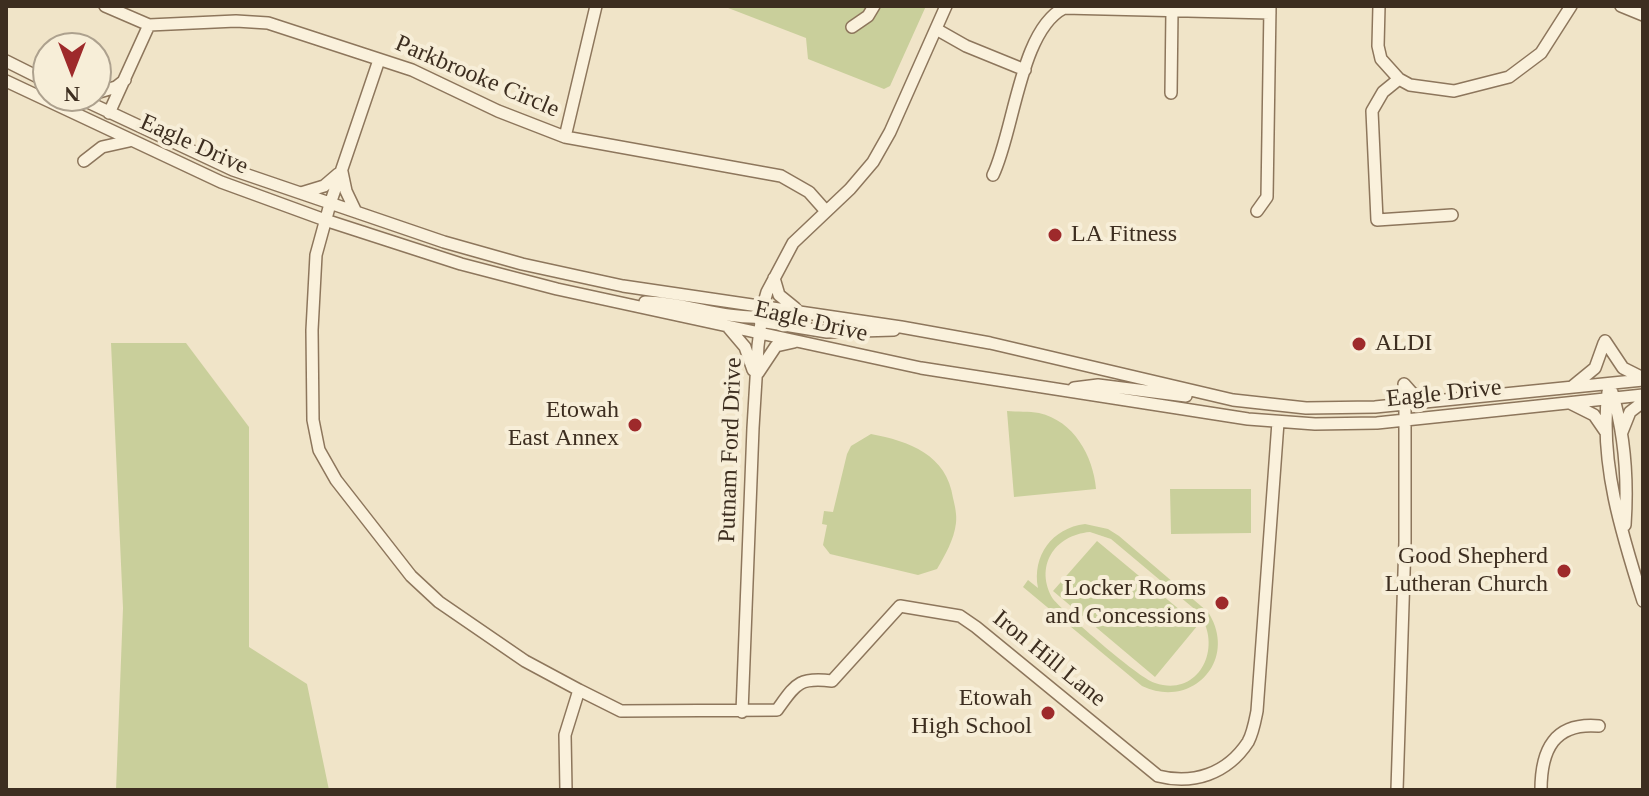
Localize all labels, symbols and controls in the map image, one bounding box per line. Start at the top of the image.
street label: Parkbrooke Circle [391,30,563,124]
north arrow [32,32,112,112]
text: N [64,82,80,107]
street label: Eagle Drive [135,108,253,182]
place label: LA Fitness [1071,221,1177,249]
marker: LA Fitness [1046,226,1064,244]
street label: Eagle Drive [752,295,870,349]
place label: ALDI [1375,330,1432,358]
marker: ALDI [1350,335,1368,353]
street label: Putnam Ford Drive [713,357,749,543]
street label: Eagle Drive [1385,374,1503,414]
place label: Etowah East Annex [508,397,619,453]
marker: Etowah East Annex [626,416,644,434]
place label: Good Shepherd Lutheran Church [1385,543,1548,599]
marker: Good Shepherd Lutheran Church [1555,562,1573,580]
place label: Locker Rooms and Concessions [1045,575,1206,631]
marker: Locker Rooms and Concessions [1213,594,1231,612]
street label: Iron Hill Lane [987,605,1111,713]
place label: Etowah High School [911,685,1032,741]
marker: Etowah High School [1039,704,1057,722]

